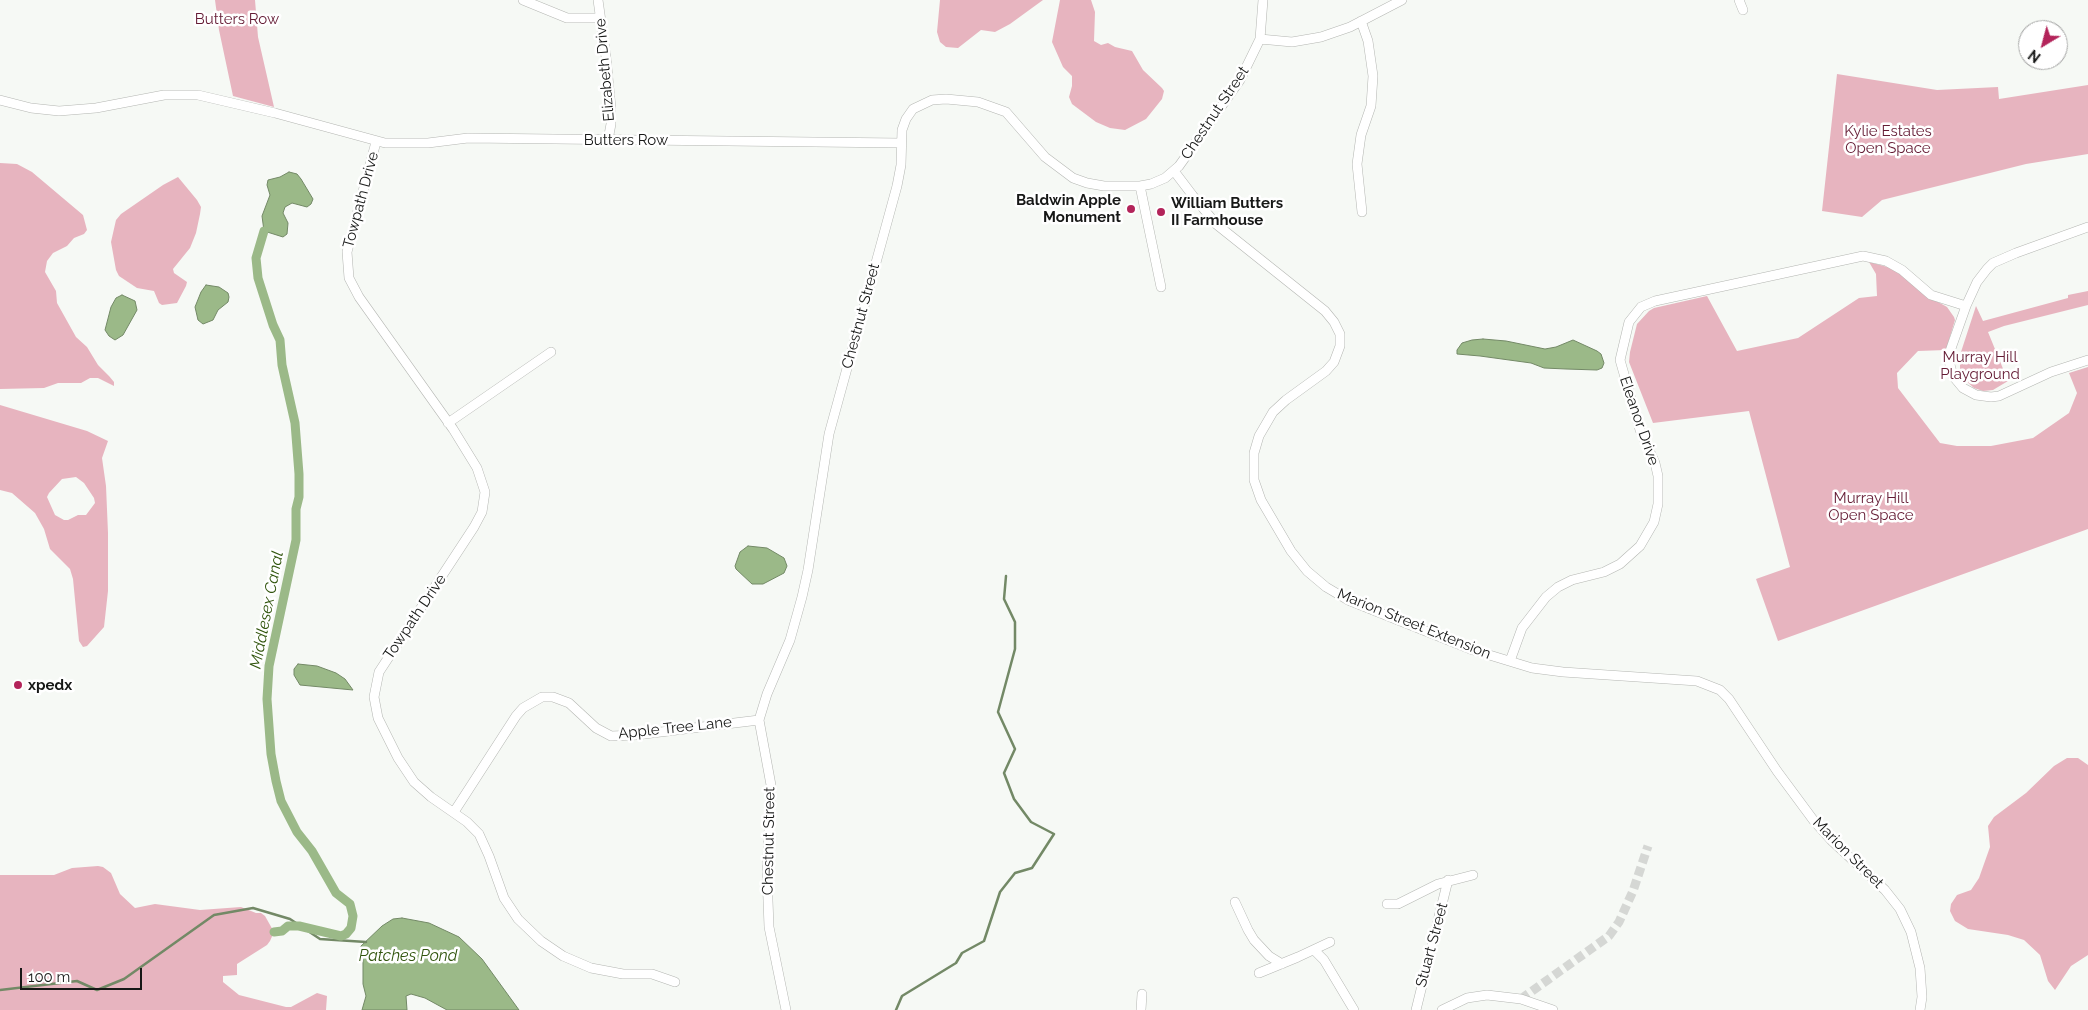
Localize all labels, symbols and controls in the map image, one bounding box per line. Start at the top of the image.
park label: Butters Row [195,10,279,28]
street label: Elizabeth Drive [592,18,618,122]
north arrow [2018,20,2068,70]
text: N [2025,47,2044,66]
street label: Chestnut Street [1177,63,1253,163]
park label: Kylie Estates Open Space [1844,122,1932,157]
street label: Butters Row [584,131,668,149]
street label: Towpath Drive [339,150,383,250]
place label: Baldwin Apple Monument [1016,191,1121,226]
place label: William Butters II Farmhouse [1171,194,1283,229]
marker: Baldwin Apple Monument [1125,203,1137,215]
marker: William Butters II Farmhouse [1155,206,1167,218]
street label: Chestnut Street [838,261,884,371]
park label: Murray Hill Playground [1940,348,2020,383]
street label: Eleanor Drive [1615,374,1663,468]
park label: Murray Hill Open Space [1828,489,1914,524]
water label: Middlesex Canal [246,550,288,670]
street label: Towpath Drive [380,571,450,663]
street label: Marion Street Extension [1335,585,1493,663]
place label: xpedx [28,676,72,694]
marker: xpedx [12,679,24,691]
street label: Apple Tree Lane [617,713,733,743]
street label: Chestnut Street [759,787,779,895]
street label: Marion Street [1809,814,1887,892]
street label: Stuart Street [1412,901,1452,989]
water label: Patches Pond [359,946,457,966]
scale bar [22,958,145,990]
text: 100 m [28,968,70,986]

